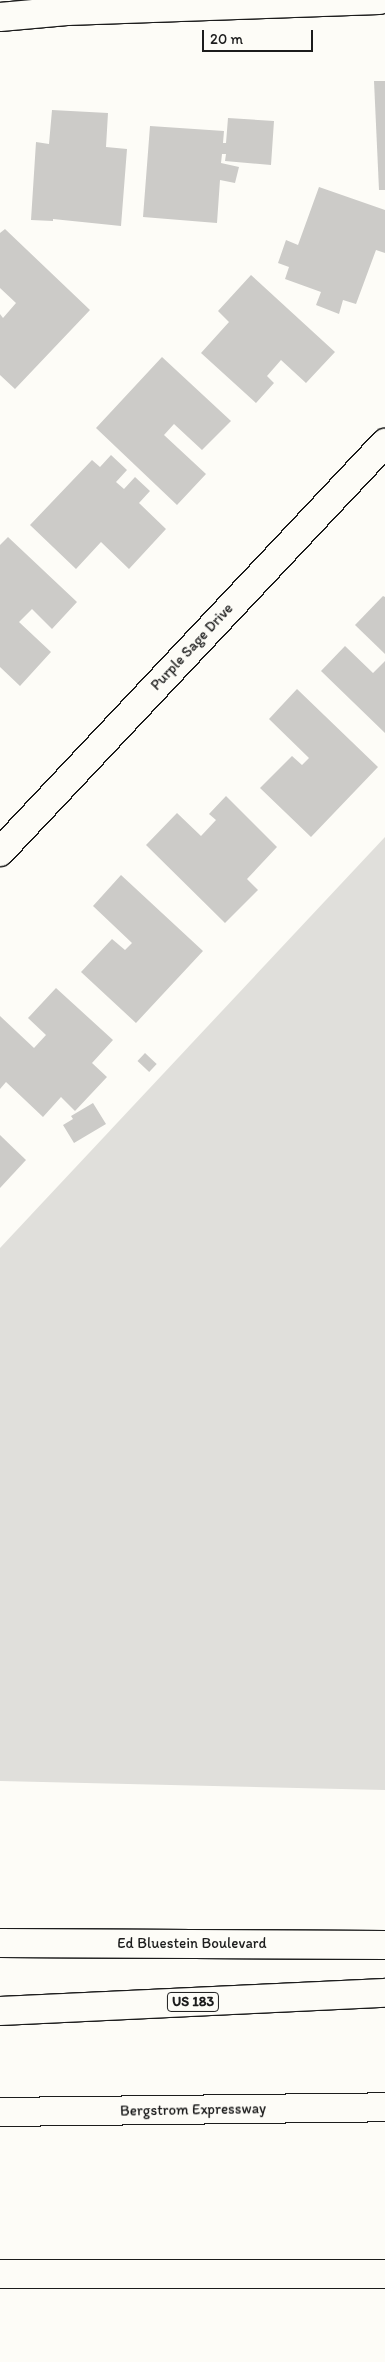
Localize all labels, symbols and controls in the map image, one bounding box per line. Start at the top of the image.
scale bar [205,20,316,52]
text: 20 m [210,30,243,48]
street label: Purple Sage Drive [147,599,237,695]
street label: Ed Bluestein Boulevard [117,1935,267,1953]
road number: US 183 [167,1990,219,2014]
street label: Bergstrom Expressway [120,2100,266,2120]

